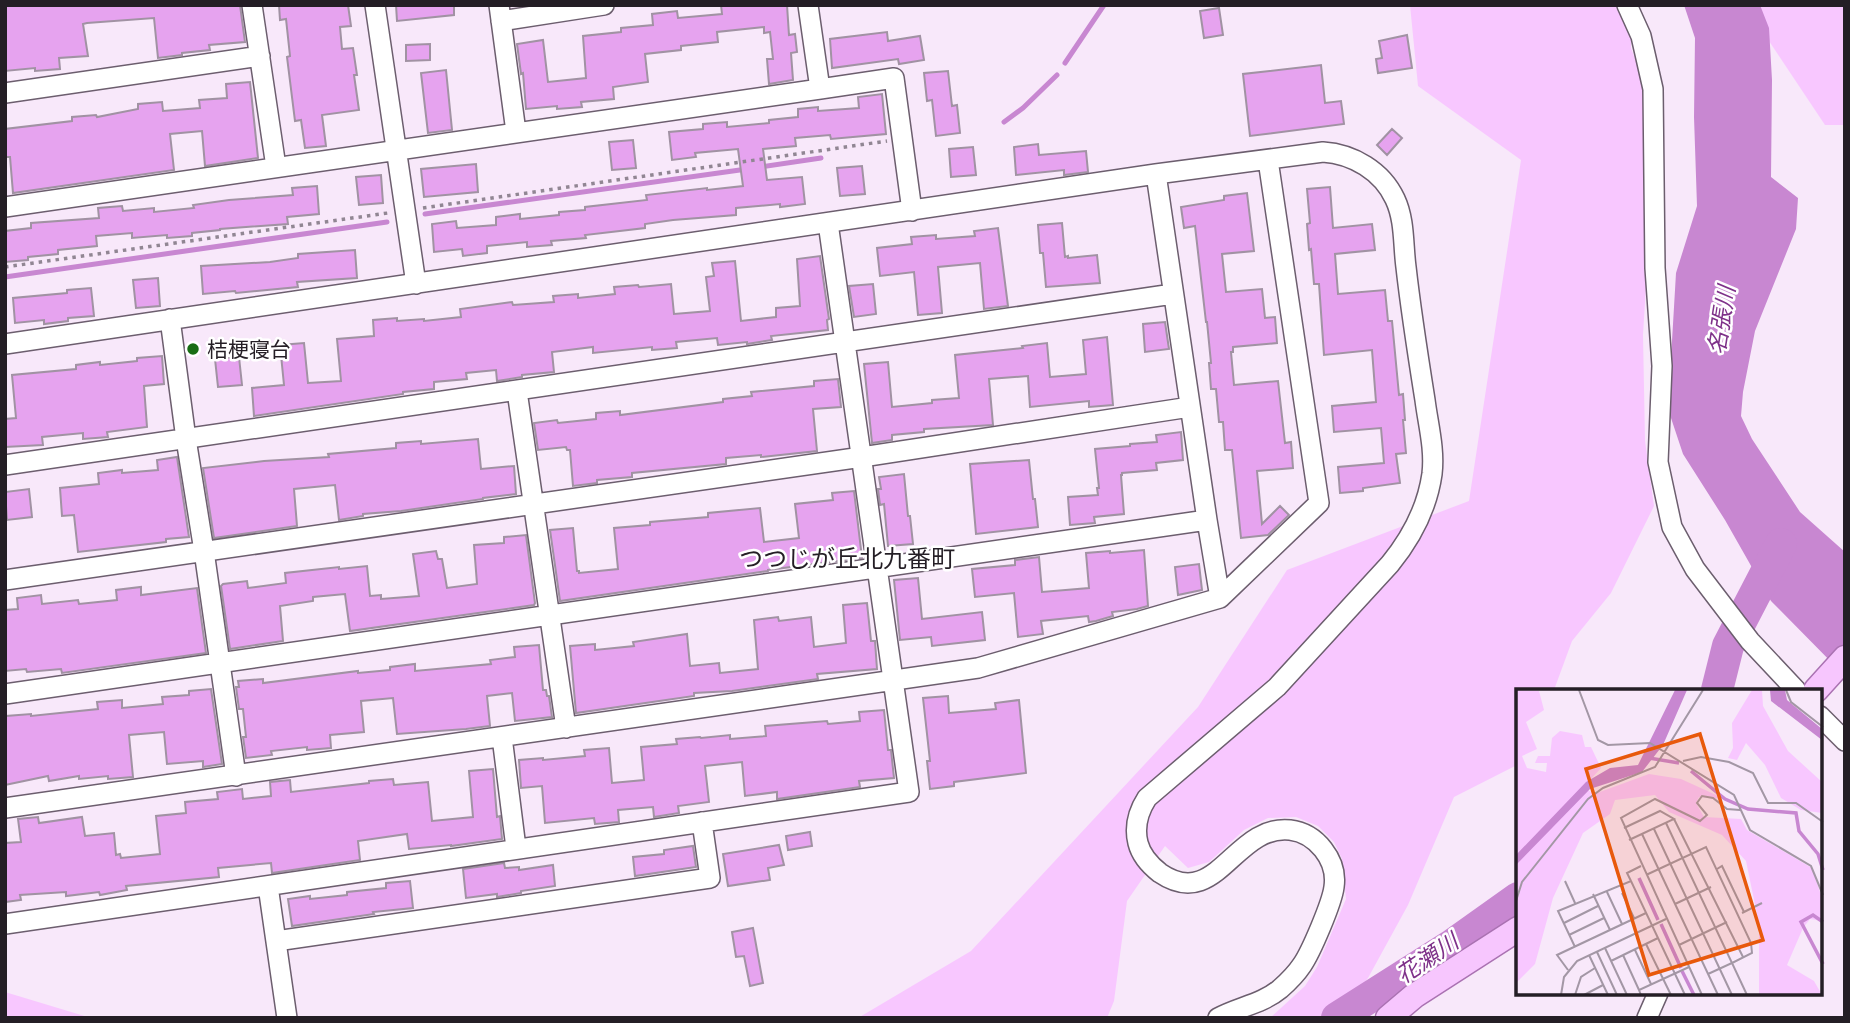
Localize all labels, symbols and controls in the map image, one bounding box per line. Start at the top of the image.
water label: 名張川 [1700,281,1742,356]
place label: 桔梗寝台 [207,335,291,364]
marker: 桔梗寝台 [185,341,201,357]
district label: つつじが丘北九番町 [739,542,955,574]
inset map [1516,689,1822,995]
water label: 花瀬川 [1390,924,1467,990]

